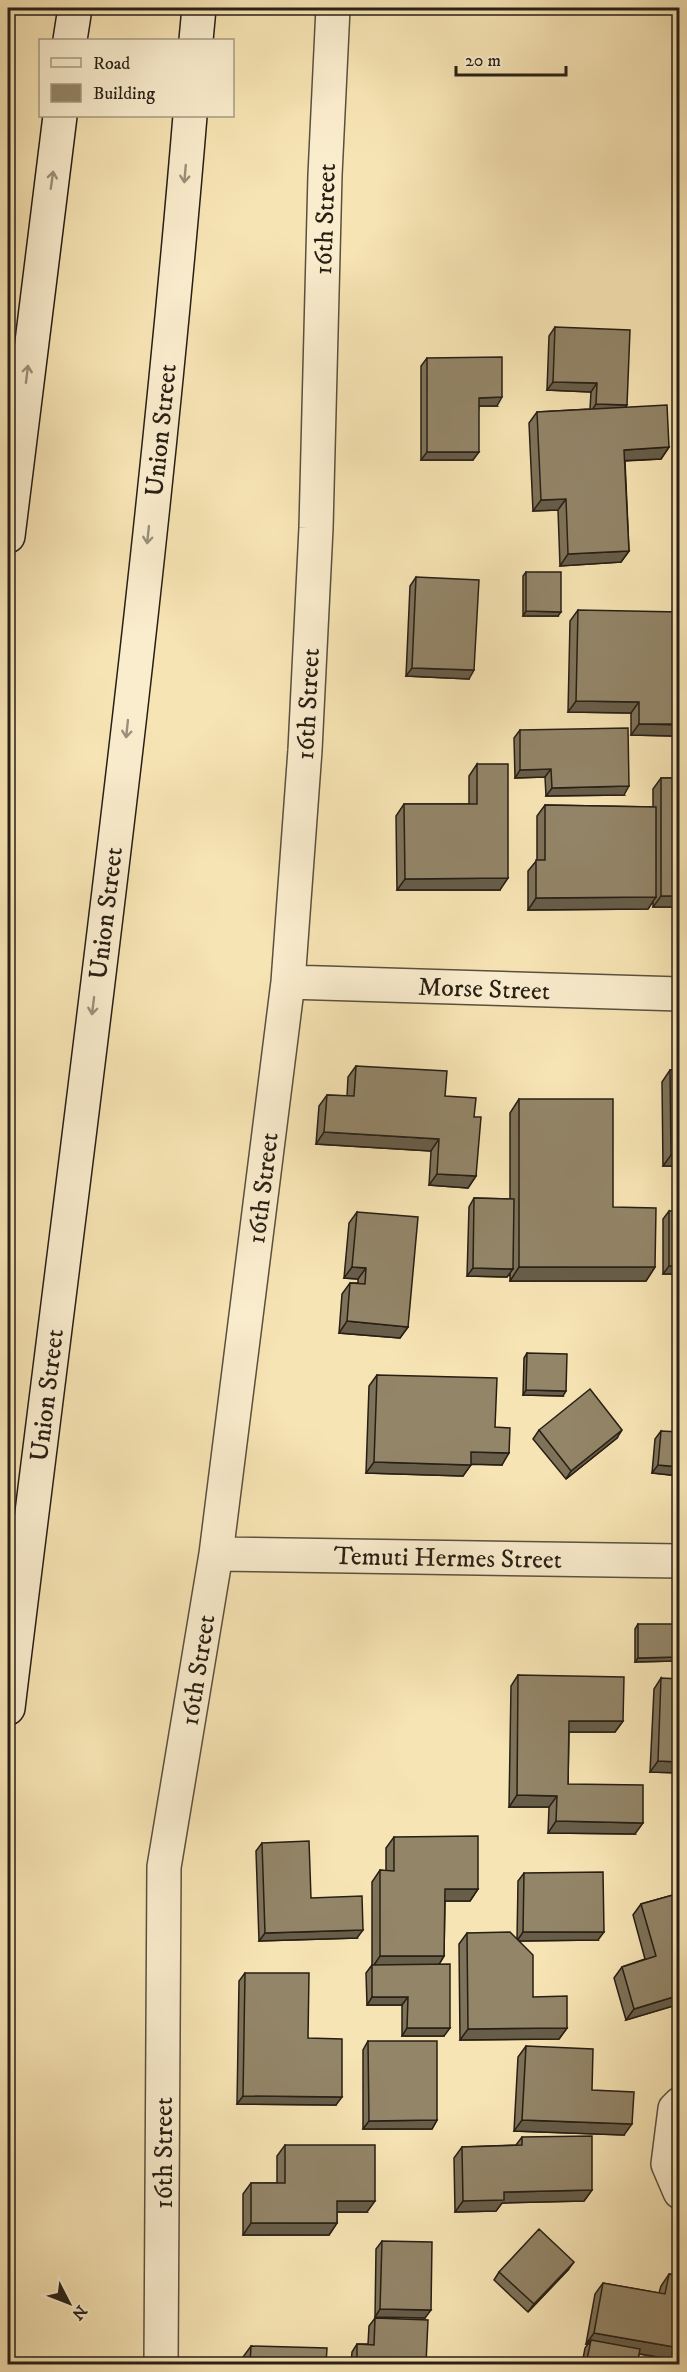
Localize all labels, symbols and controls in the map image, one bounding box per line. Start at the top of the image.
legend [39,39,234,117]
scale bar [456,39,566,77]
text: 20 m [465,50,501,72]
text: Road [93,53,130,75]
text: Building [93,83,155,105]
one-way arrow [179,163,190,183]
street label: 16th Street [307,163,344,276]
one-way arrow [46,171,57,191]
street label: Union Street [138,362,185,498]
one-way arrow [22,364,33,384]
one-way arrow [143,524,154,544]
street label: 16th Street [289,647,328,761]
one-way arrow [121,718,132,738]
street label: Union Street [82,845,131,981]
street label: Morse Street [417,971,551,1008]
one-way arrow [88,995,99,1015]
street label: 16th Street [240,1131,287,1246]
street label: Union Street [23,1327,72,1463]
street label: Temuti Hermes Street [334,1540,562,1577]
street label: 16th Street [173,1612,224,1728]
street label: 16th Street [148,2097,181,2209]
north arrow [39,2273,99,2333]
text: N [68,2301,91,2324]

